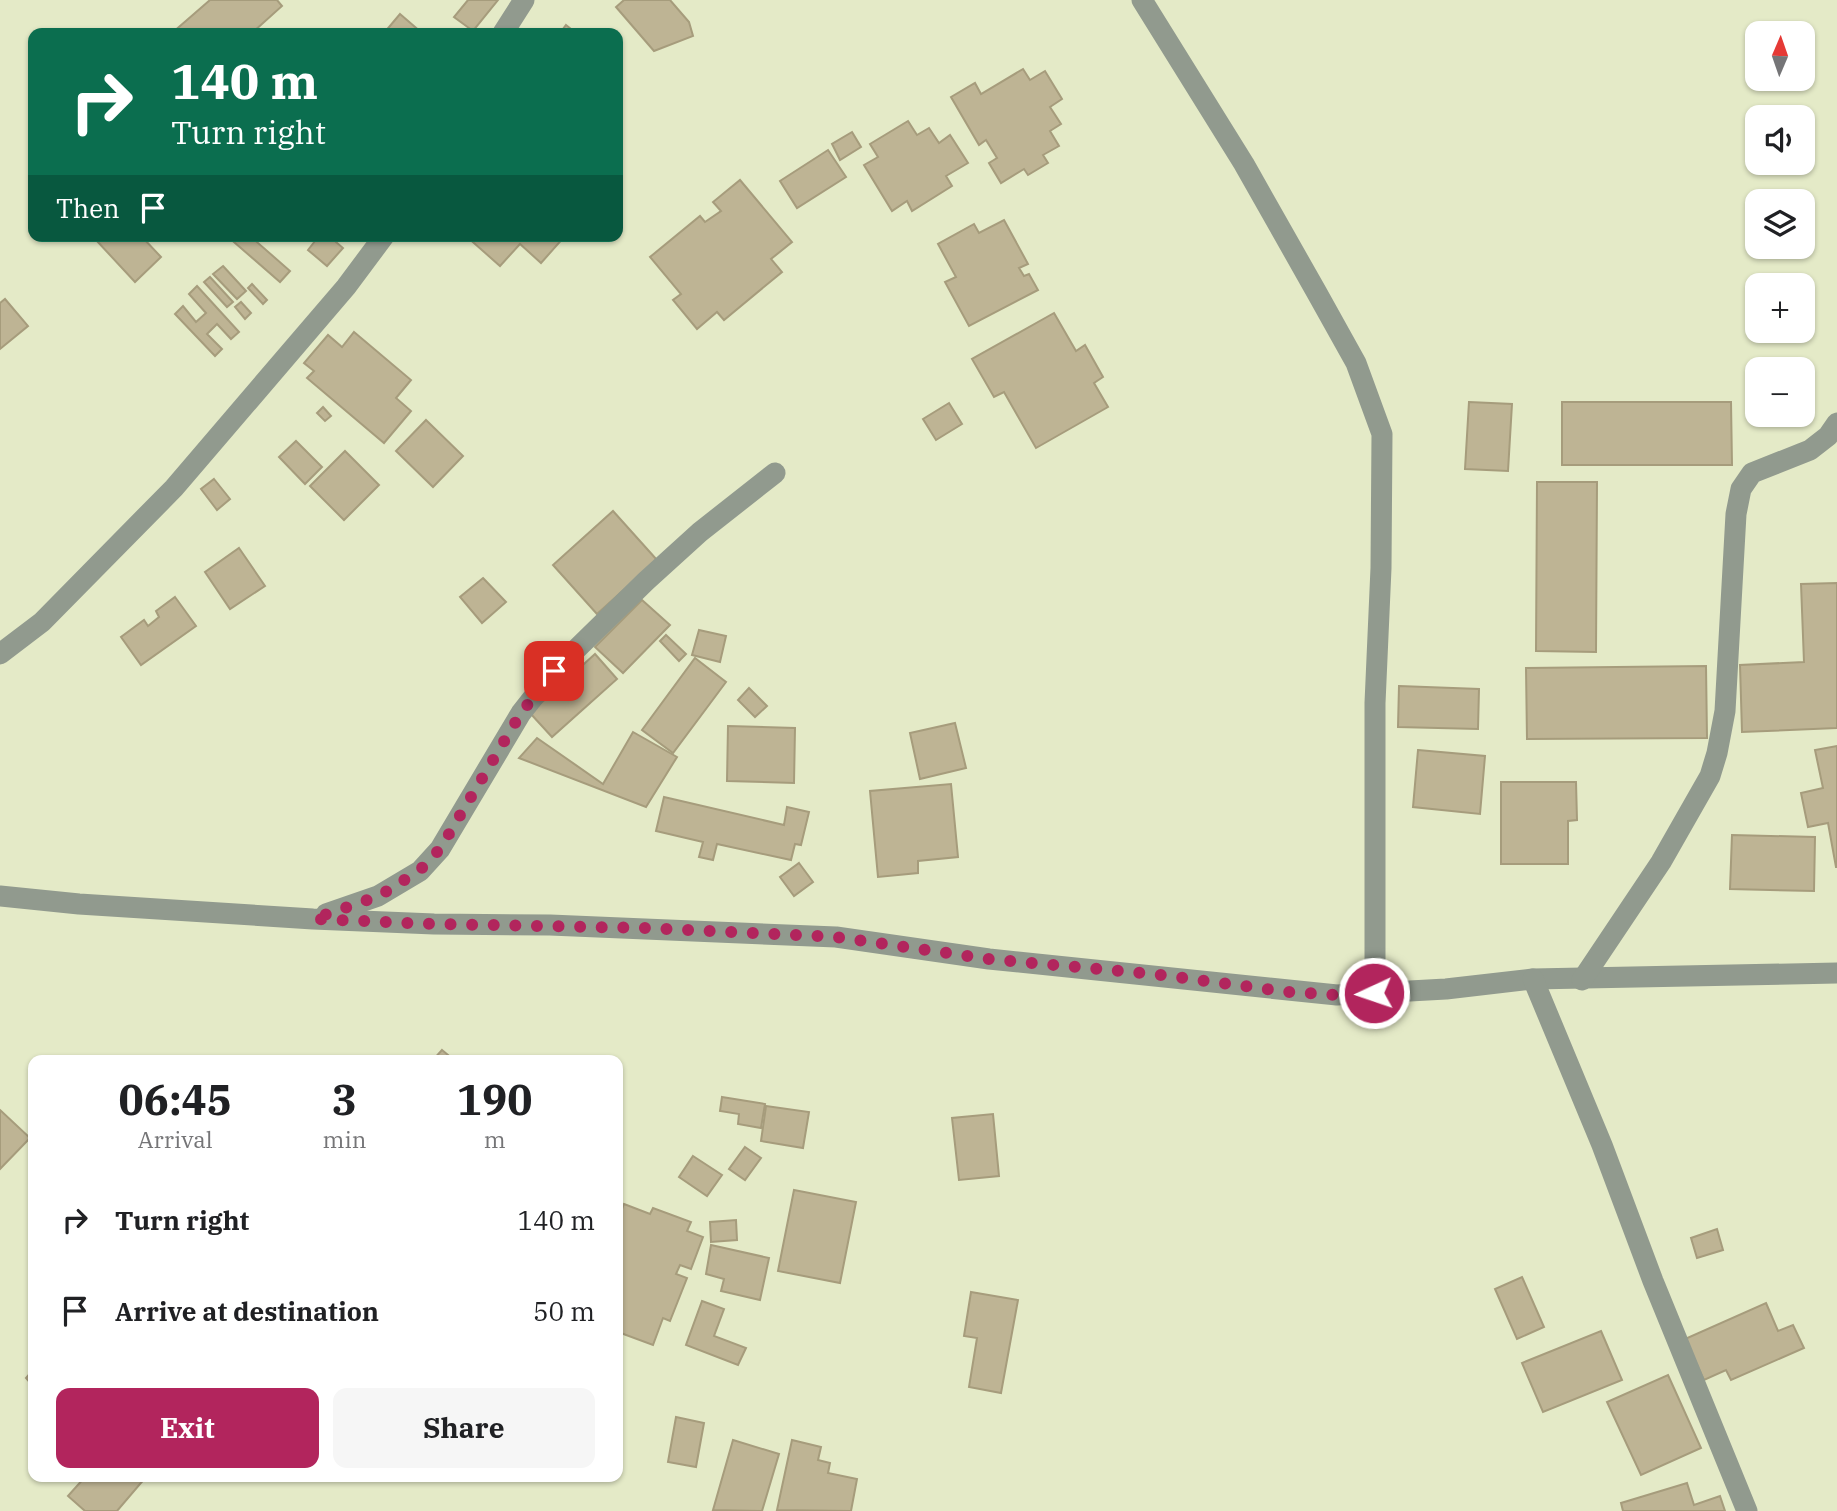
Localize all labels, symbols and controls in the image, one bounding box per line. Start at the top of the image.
north arrow [1745,21,1815,91]
map controls [1745,21,1815,427]
text: 140 m [171,49,318,112]
icon: right [56,56,147,147]
button: sound [1745,105,1815,175]
text: Turn right [171,111,326,153]
icon: arrive [134,189,172,227]
button: layers [1745,189,1815,259]
text: Then [56,191,120,225]
button: + [1745,273,1815,343]
button: − [1745,357,1815,427]
pin [524,641,584,701]
icon: arrive [535,652,573,690]
position arrow [1337,956,1411,1030]
text: 06:45 [118,1072,232,1127]
text: 3 [332,1072,357,1127]
text: 190 [457,1072,532,1127]
text: Arrival [138,1124,213,1154]
text: min [323,1124,366,1154]
text: m [484,1124,506,1154]
icon: right [56,1201,94,1239]
text: Turn right [115,1203,249,1237]
text: 140 m [517,1203,595,1237]
icon: arrive [56,1292,94,1330]
text: Arrive at destination [115,1294,379,1328]
text: 50 m [533,1294,595,1328]
button: Exit [56,1388,319,1468]
button: Share [333,1388,595,1468]

